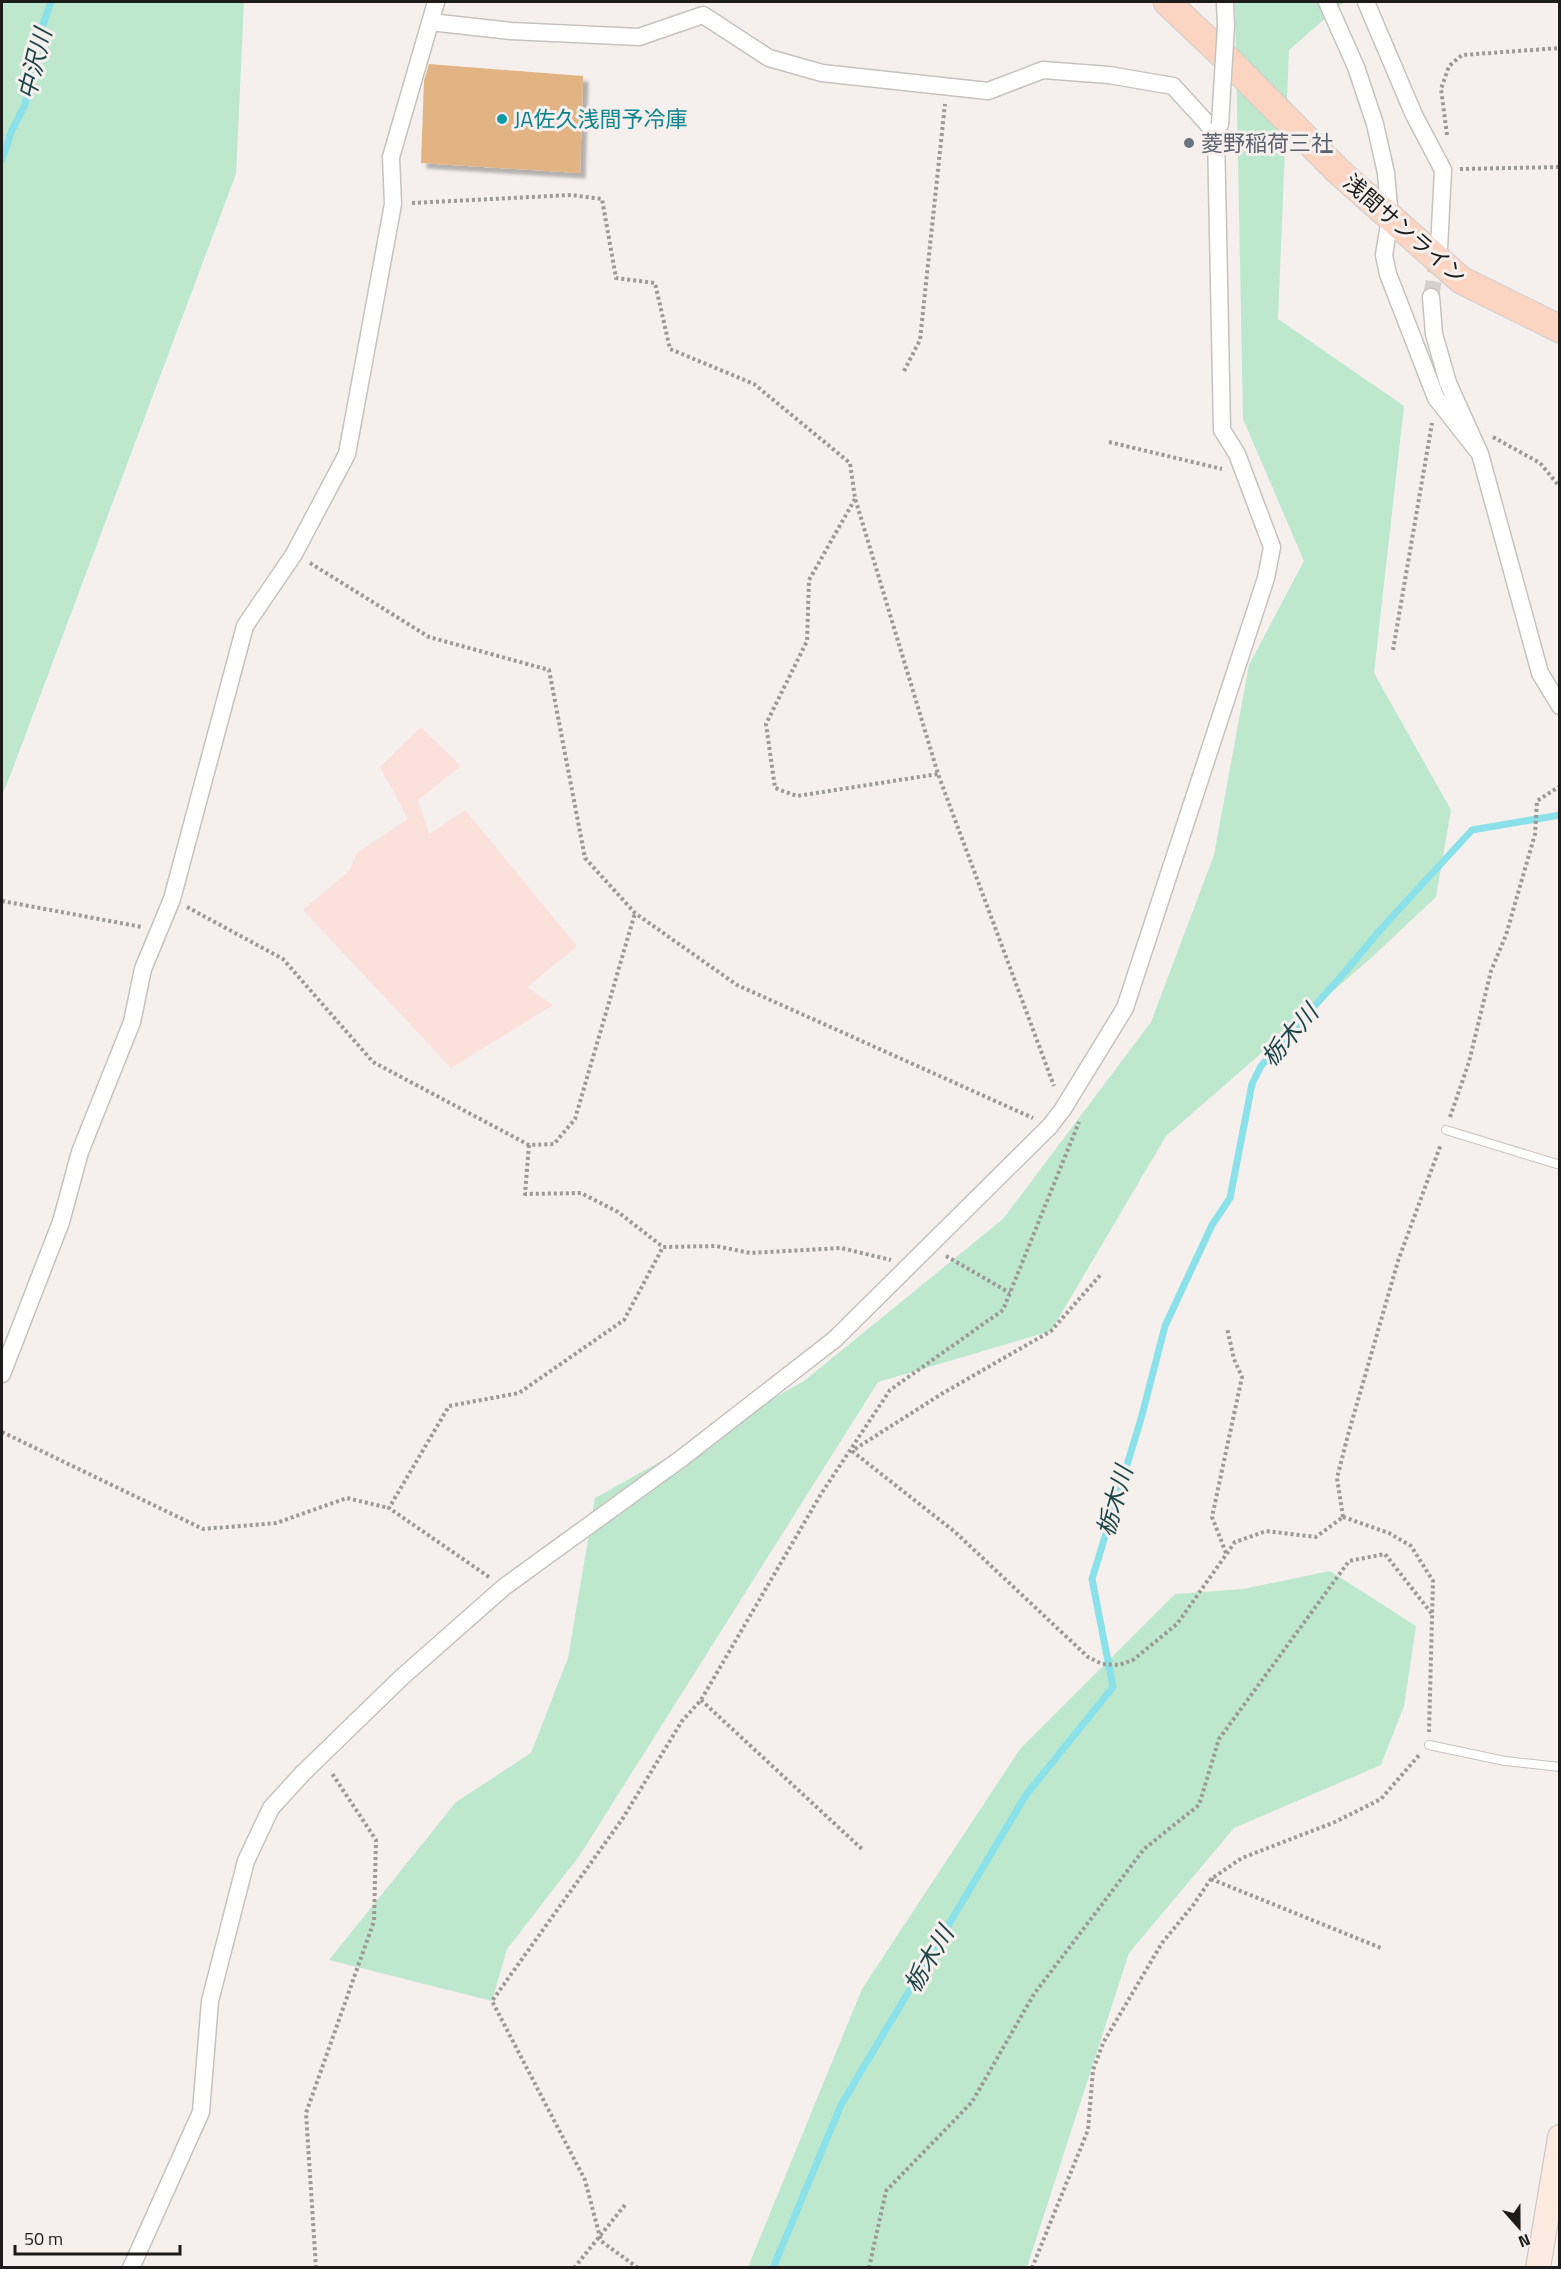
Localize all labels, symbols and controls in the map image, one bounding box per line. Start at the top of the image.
water label: 中沢川 [8,22,61,103]
place label: JA佐久浅間予冷庫 [514,102,687,136]
marker: JA佐久浅間予冷庫 [495,112,509,126]
place label: 菱野稲荷三社 [1201,126,1333,160]
marker: 菱野稲荷三社 [1182,136,1196,150]
street label: 浅間サンライン [1336,166,1474,292]
water label: 栃木川 [1252,994,1328,1074]
water label: 栃木川 [1087,1459,1142,1541]
water label: 栃木川 [894,1916,964,1999]
north arrow [1489,2197,1549,2257]
scale bar [15,2218,180,2256]
text: 50 m [24,2225,63,2252]
text: N [1515,2228,1534,2254]

